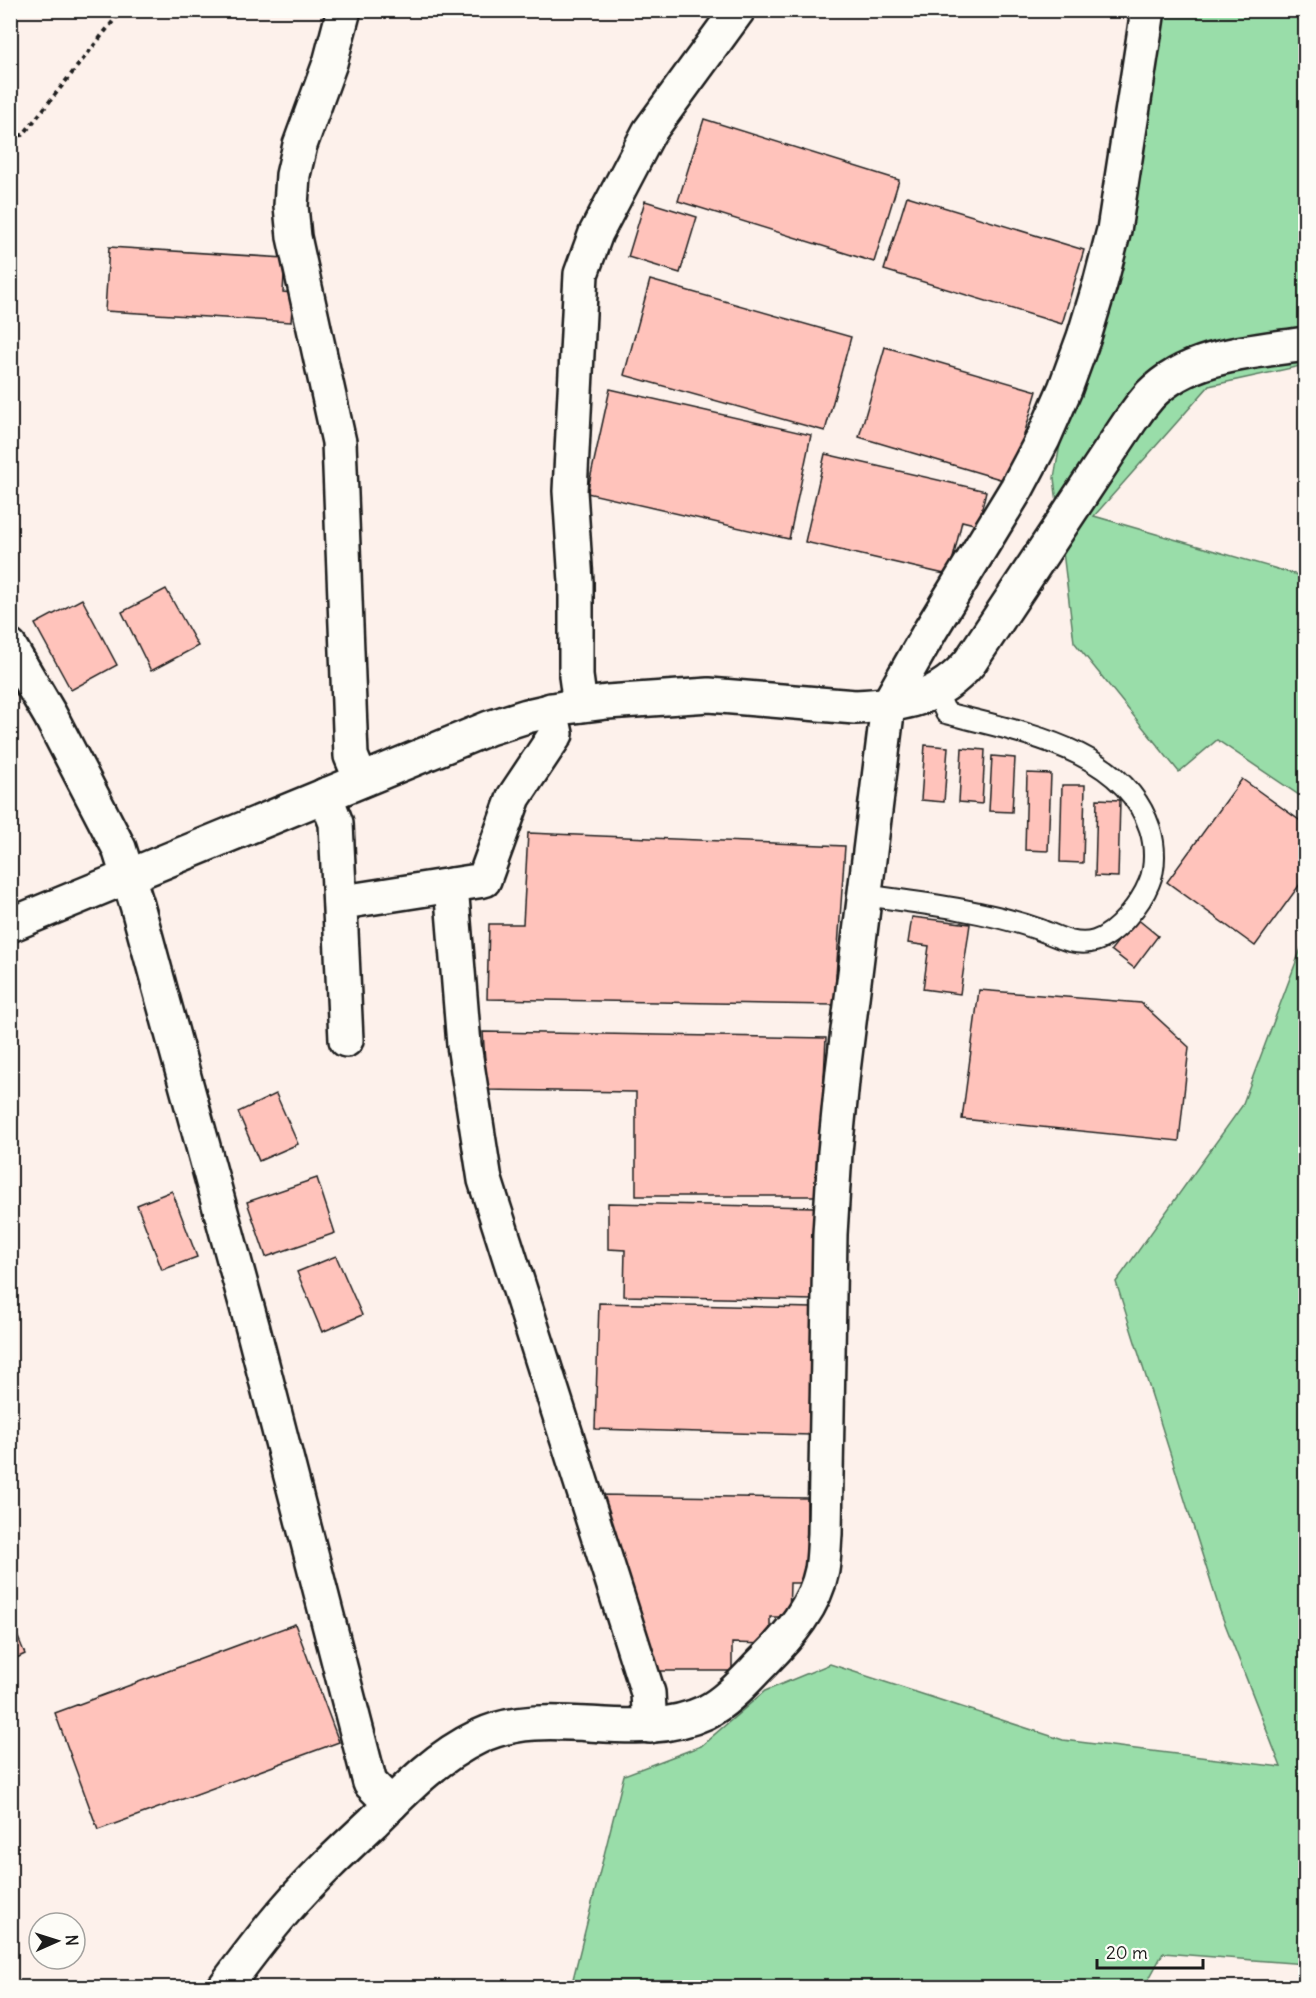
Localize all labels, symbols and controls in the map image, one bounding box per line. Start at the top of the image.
north arrow [27,1911,87,1971]
scale bar [1097,1932,1204,1970]
text: N [62,1934,82,1946]
text: 20 m [1106,1941,1148,1964]

